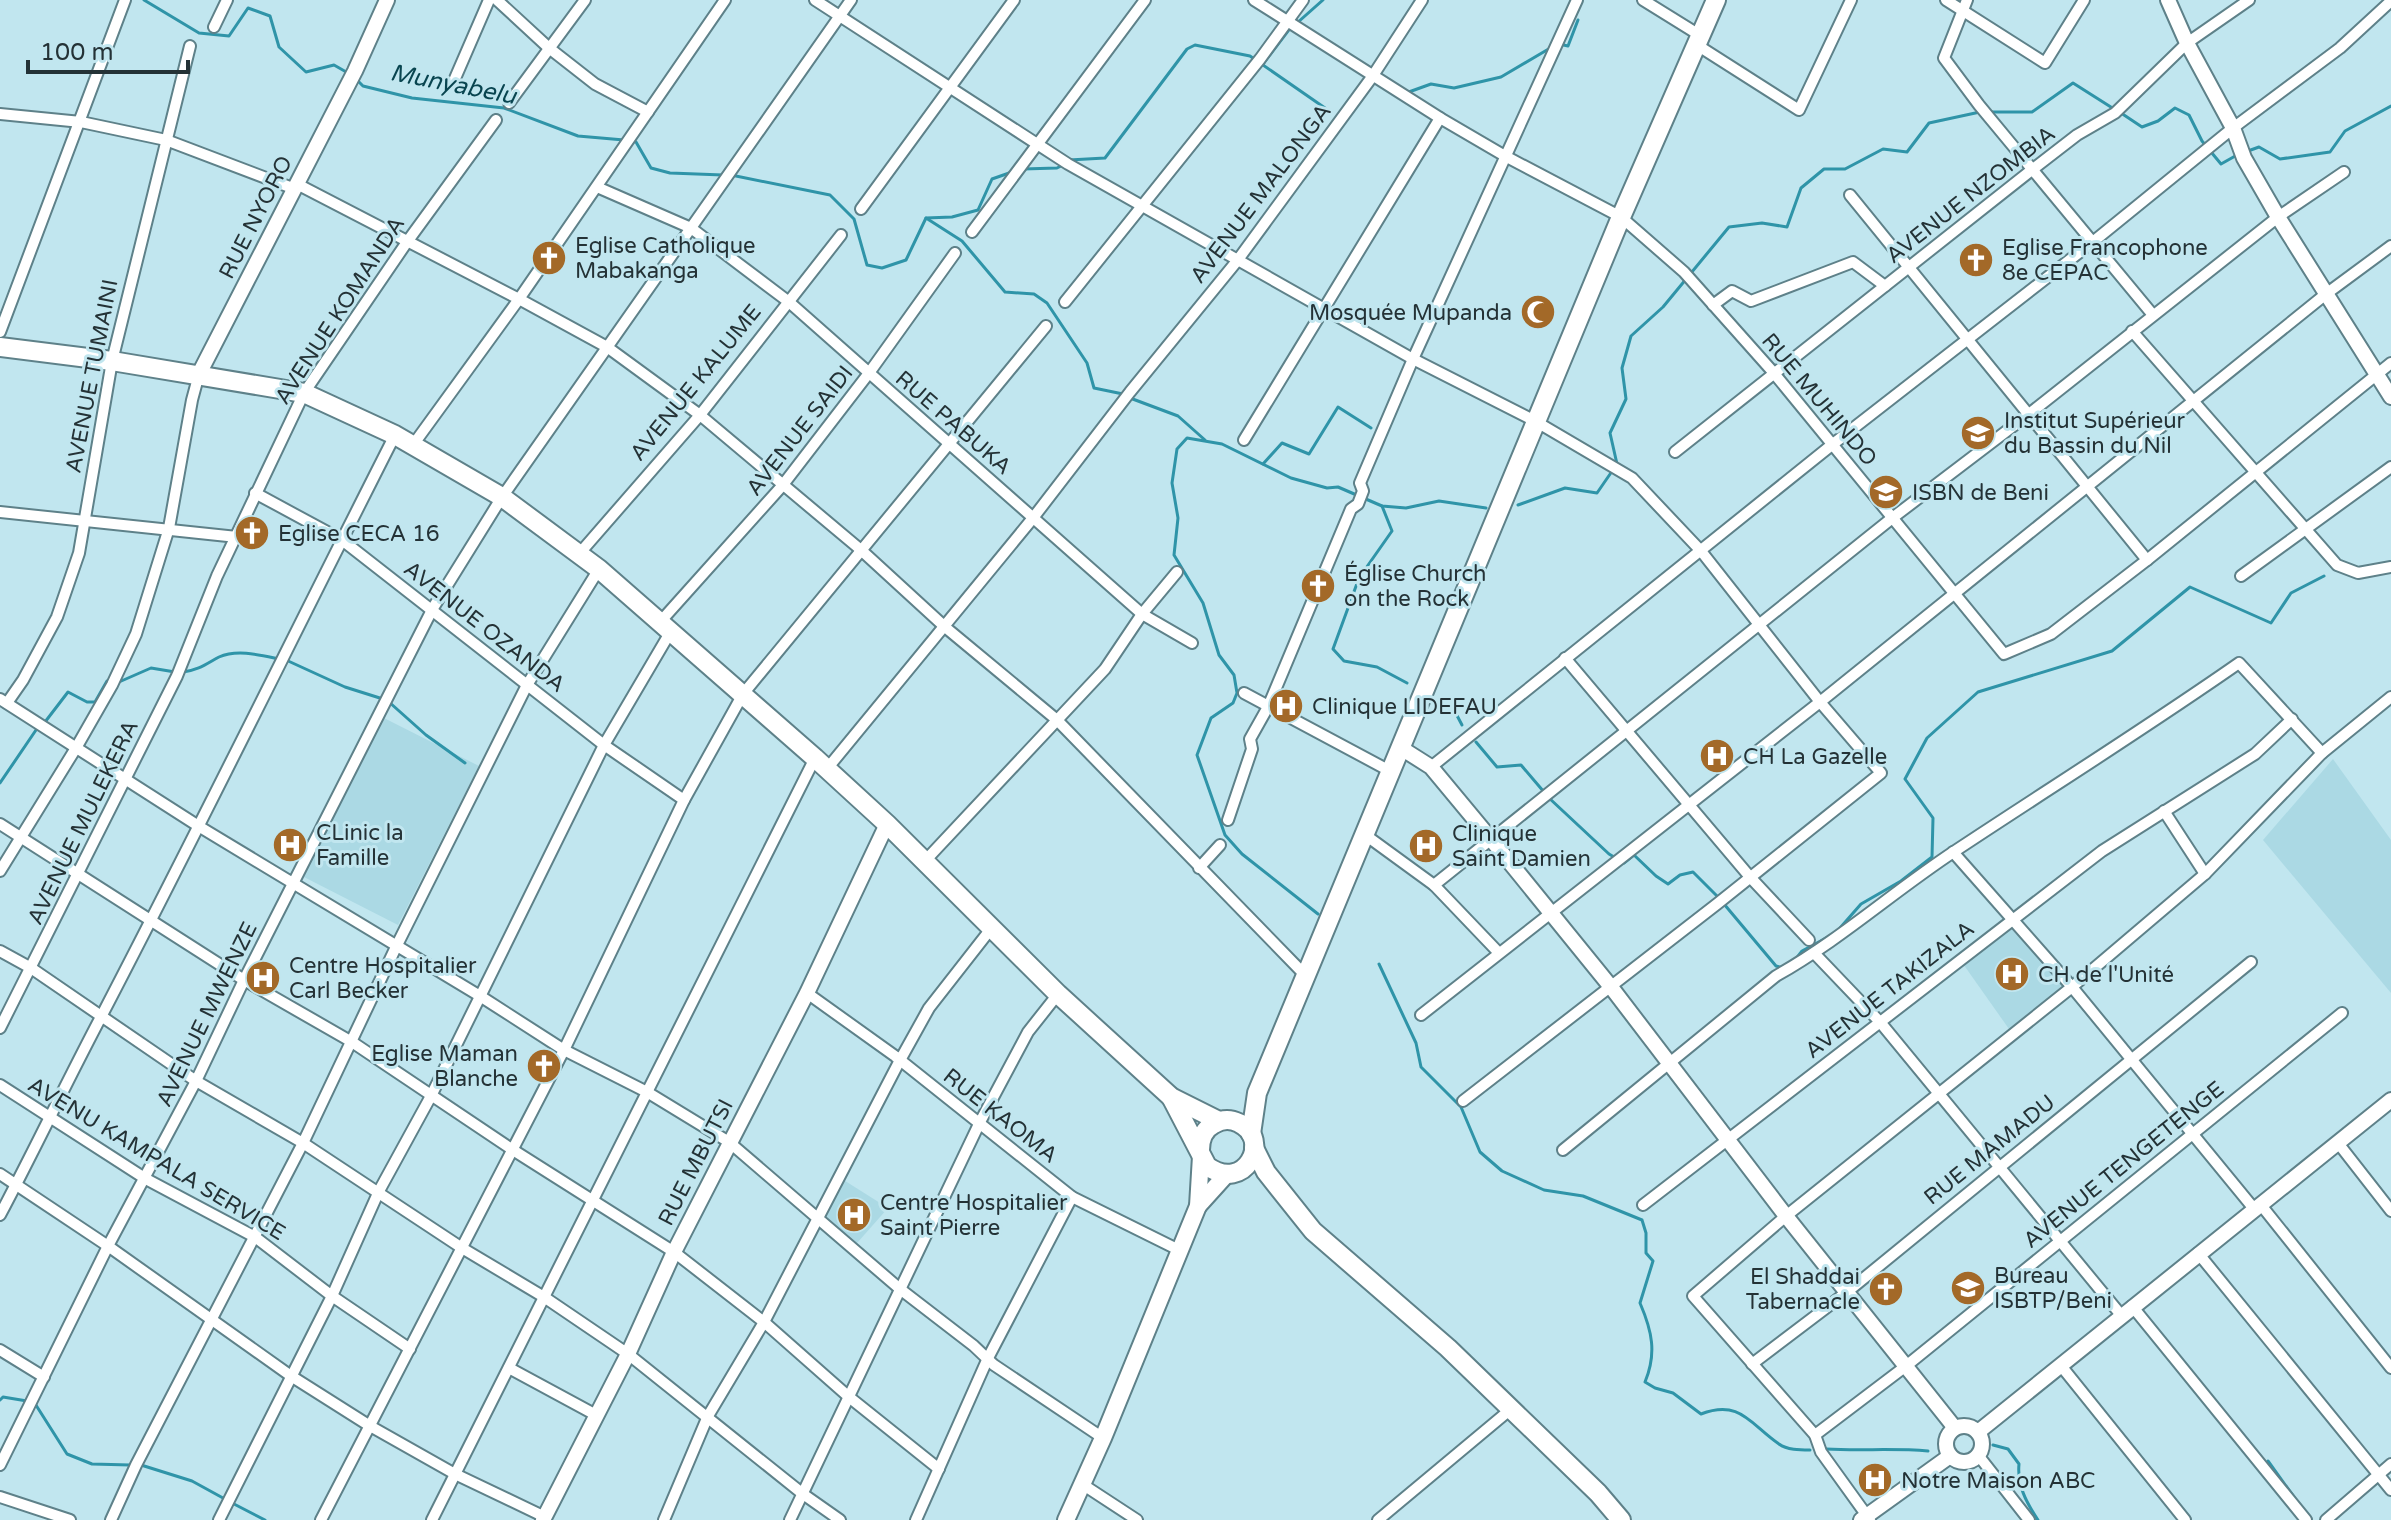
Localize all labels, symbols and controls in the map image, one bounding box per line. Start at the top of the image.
scale bar [28,24,188,74]
text: 100 m [40,38,114,67]
water label: Munyabelu [388,58,520,111]
street label: AVENUE MALONGA [1185,99,1337,288]
street label: AVENUE NZOMBIA [1881,121,2060,269]
street label: RUE NYORO [214,152,298,283]
street label: AVENUE KOMANDA [269,212,410,409]
place label: Eglise Catholique Mabakanga [575,233,756,284]
place label: Eglise Francophone 8e CEPAC [2002,235,2208,286]
church icon: Eglise Catholique Mabakanga [530,239,568,277]
church icon: Eglise Francophone 8e CEPAC [1957,241,1995,279]
street label: AVENUE TUMAINI [60,277,124,475]
mosque icon: Mosquée Mupanda [1519,293,1557,331]
street label: AVENUE KALUME [625,299,767,466]
place label: Mosquée Mupanda [1309,300,1512,326]
street label: RUE MUHINDO [1756,328,1882,471]
street label: AVENUE SAIDI [741,360,859,501]
street label: RUE PABUKA [890,365,1017,480]
place label: Institut Supérieur du Bassin du Nil [2004,408,2186,459]
school or university icon: Institut Supérieur du Bassin du Nil [1959,414,1997,452]
school or university icon: ISBN de Beni [1867,473,1905,511]
place label: ISBN de Beni [1912,480,2049,506]
church icon: Eglise CECA 16 [233,514,271,552]
place label: Eglise CECA 16 [278,521,440,547]
street label: AVENUE OZANDA [399,556,570,698]
place label: Église Church on the Rock [1344,560,1487,612]
church icon: Église Church on the Rock [1299,567,1337,605]
hospital icon: Clinique LIDEFAU [1267,687,1305,725]
place label: Clinique LIDEFAU [1312,694,1497,720]
street label: AVENUE MULEKERA [22,716,144,929]
hospital icon: CH La Gazelle [1698,737,1736,775]
place label: CH La Gazelle [1743,744,1887,770]
place label: CLinic la Famille [316,820,404,871]
place label: Clinique Saint Damien [1452,821,1591,872]
hospital icon: CLinic la Famille [271,826,309,864]
hospital icon: Clinique Saint Damien [1407,827,1445,865]
street label: AVENUE TAKIZALA [1800,916,1979,1064]
street label: AVENUE MWENZE [151,918,263,1111]
place label: Centre Hospitalier Carl Becker [289,953,477,1004]
hospital icon: CH de l'Unité [1993,955,2031,993]
hospital icon: Centre Hospitalier Carl Becker [244,959,282,997]
place label: CH de l'Unité [2038,962,2174,988]
place label: Eglise Maman Blanche [371,1041,518,1092]
church icon: Eglise Maman Blanche [525,1047,563,1085]
street label: RUE KAOMA [938,1063,1063,1169]
street label: AVENU KAMPALA SERVICE [23,1072,290,1246]
street label: AVENUE TENGETENGE [2018,1076,2229,1254]
street label: RUE MAMADU [1919,1089,2060,1210]
street label: RUE MBUTSI [653,1095,739,1230]
place label: Centre Hospitalier Saint Pierre [880,1190,1068,1241]
hospital icon: Centre Hospitalier Saint Pierre [835,1196,873,1234]
place label: Bureau ISBTP/Beni [1994,1263,2112,1314]
place label: El Shaddai Tabernacle [1746,1264,1860,1315]
school or university icon: Bureau ISBTP/Beni [1949,1269,1987,1307]
church icon: El Shaddai Tabernacle [1867,1270,1905,1308]
hospital icon: Notre Maison ABC [1856,1461,1894,1499]
place label: Notre Maison ABC [1901,1468,2095,1494]

